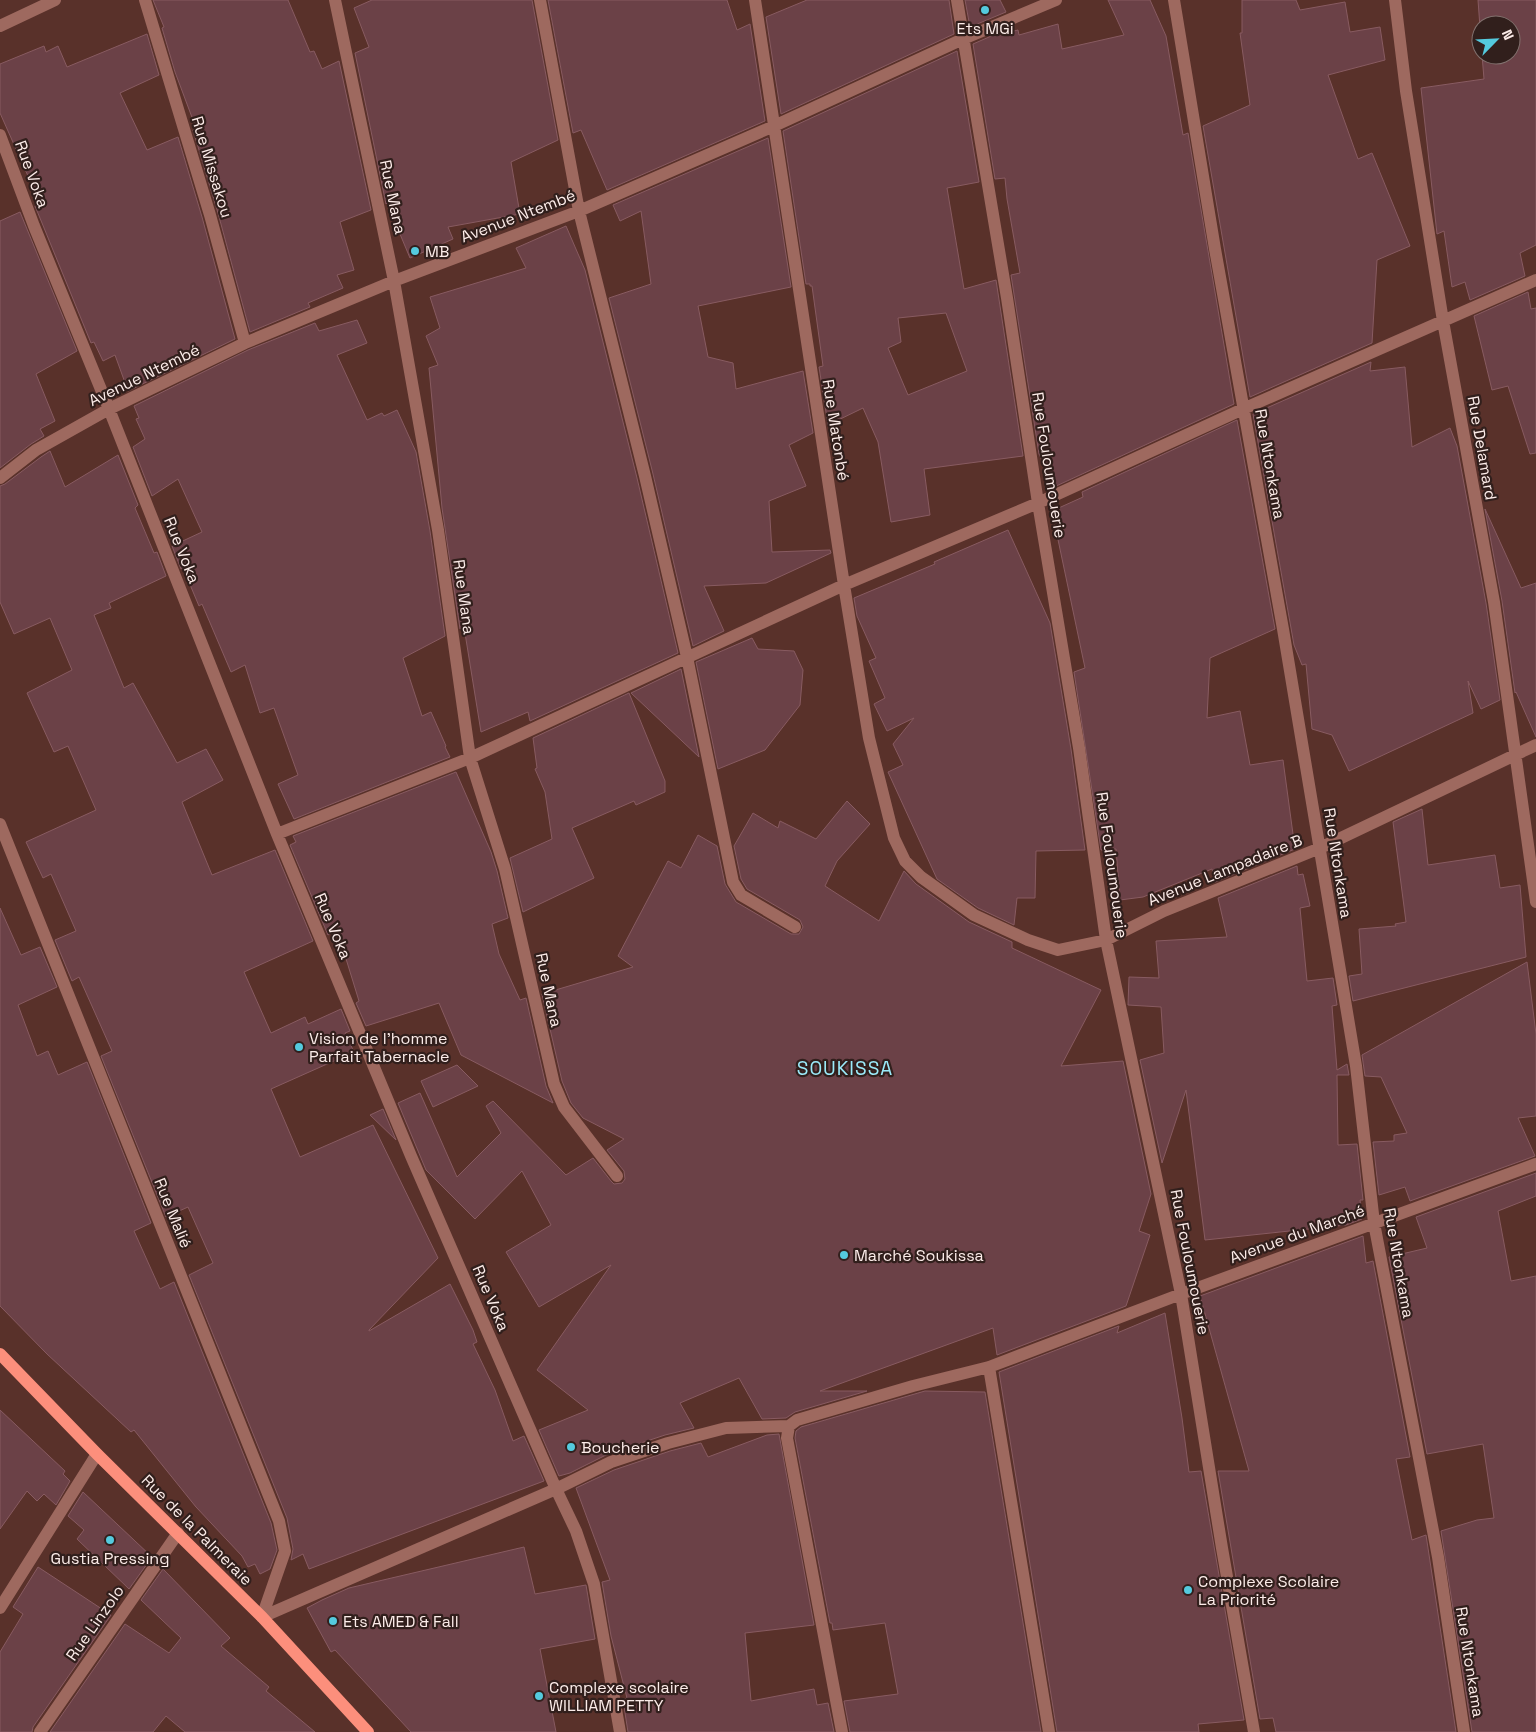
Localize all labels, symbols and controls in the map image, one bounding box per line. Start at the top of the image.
marker: Ets MGi [979,4,991,16]
north arrow [1471,15,1521,65]
place label: Ets MGi [956,18,1014,39]
text: N [1498,27,1518,43]
street label: Rue Missakou [187,114,237,220]
street label: Rue Voka [10,137,54,211]
street label: Rue Mana [375,158,411,236]
street label: Avenue Ntembé [458,184,578,248]
place label: MB [425,241,449,262]
marker: MB [409,245,421,257]
street label: Avenue Ntembé [85,339,203,411]
street label: Rue Matonbé [818,378,854,482]
street label: Rue Fouloumouerie [1027,390,1071,540]
street label: Rue Delamard [1462,394,1502,502]
street label: Rue Ntonkama [1250,407,1290,521]
street label: Rue Voka [159,514,205,586]
street label: Rue Mana [448,558,480,636]
street label: Rue Fouloumouerie [1091,790,1133,940]
street label: Rue Ntonkama [1319,806,1357,920]
street label: Avenue Lampadaire B [1145,829,1305,911]
street label: Rue Voka [310,890,356,962]
street label: Rue Mana [531,951,567,1029]
place label: Vision de l'homme Parfait Tabernacle [309,1028,450,1067]
marker: Vision de l'homme Parfait Tabernacle [293,1041,305,1053]
district label: SOUKISSA [797,1056,893,1081]
street label: Rue Malié [149,1175,197,1251]
street label: Rue Fouloumouerie [1166,1188,1214,1336]
street label: Avenue du Marché [1226,1200,1368,1268]
street label: Rue Ntonkama [1379,1206,1419,1320]
place label: Marché Soukissa [854,1245,984,1266]
marker: Marché Soukissa [838,1249,850,1261]
street label: Rue Voka [468,1262,514,1334]
place label: Boucherie [581,1437,660,1458]
marker: Boucherie [565,1441,577,1453]
street label: Rue de la Palmeraie [137,1470,257,1590]
marker: Gustia Pressing [104,1534,116,1546]
place label: Gustia Pressing [51,1548,169,1569]
place label: Complexe Scolaire La Priorité [1198,1571,1339,1610]
street label: Rue Linzolo [61,1581,129,1665]
marker: Complexe Scolaire La Priorité [1182,1584,1194,1596]
street label: Rue Ntonkama [1451,1605,1489,1719]
place label: Ets AMED & Fall [343,1611,459,1632]
marker: Ets AMED & Fall [327,1615,339,1627]
place label: Complexe scolaire WILLIAM PETTY [549,1677,689,1716]
marker: Complexe scolaire WILLIAM PETTY [533,1690,545,1702]

